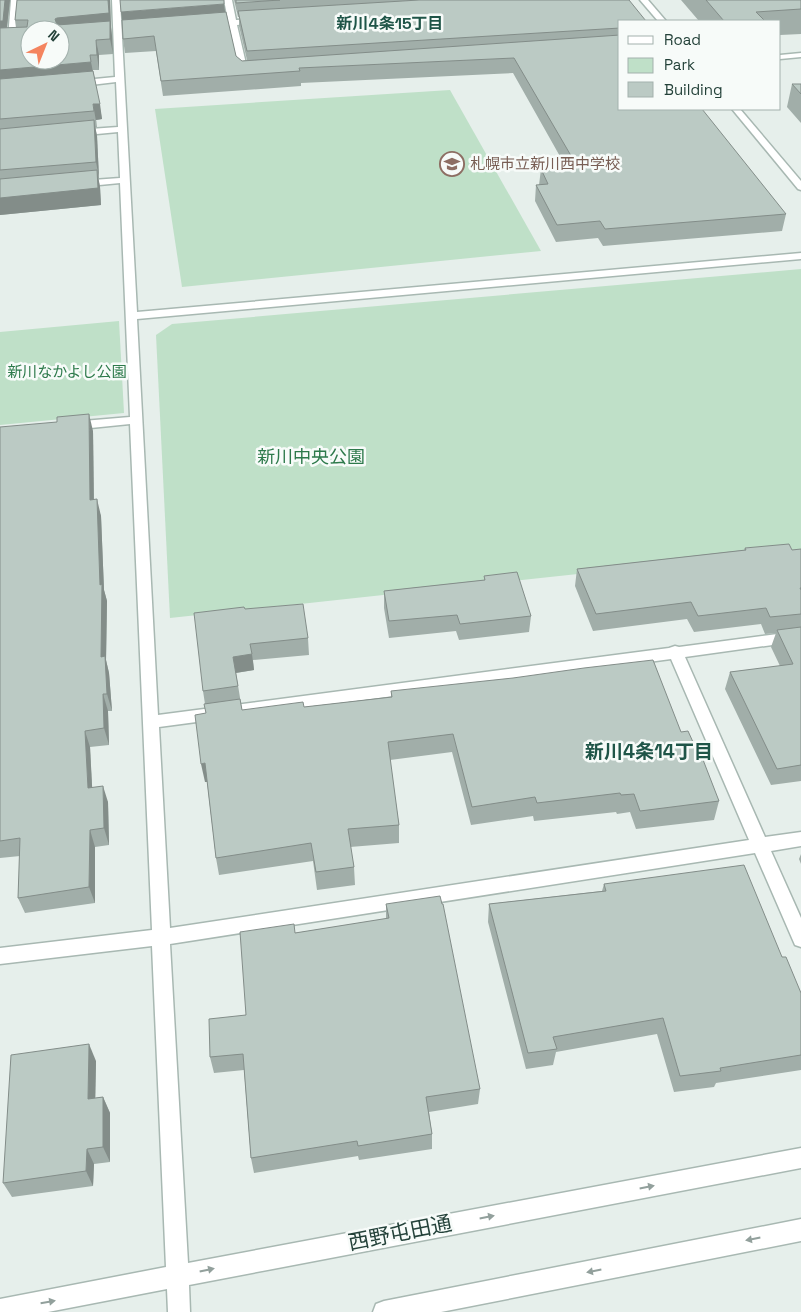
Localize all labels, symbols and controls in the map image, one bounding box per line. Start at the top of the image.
district label: 新川4条15丁目 [336,13,444,34]
north arrow [20,20,70,70]
legend [618,20,781,110]
text: N [44,26,63,45]
text: Road [664,30,701,49]
text: Park [664,55,695,74]
text: Building [664,80,723,99]
school or university icon: 札幌市立新川西中学校 [439,151,465,177]
place label: 札幌市立新川西中学校 [470,154,620,173]
park label: 新川なかよし公園 [7,362,127,381]
park label: 新川中央公園 [257,445,365,468]
district label: 新川4条14丁目 [585,739,713,764]
one-way arrow [640,1183,655,1191]
street label: 西野屯田通 [346,1209,454,1256]
one-way arrow [480,1213,495,1221]
one-way arrow [745,1236,761,1244]
one-way arrow [200,1266,216,1274]
one-way arrow [585,1267,601,1275]
one-way arrow [40,1297,56,1305]

